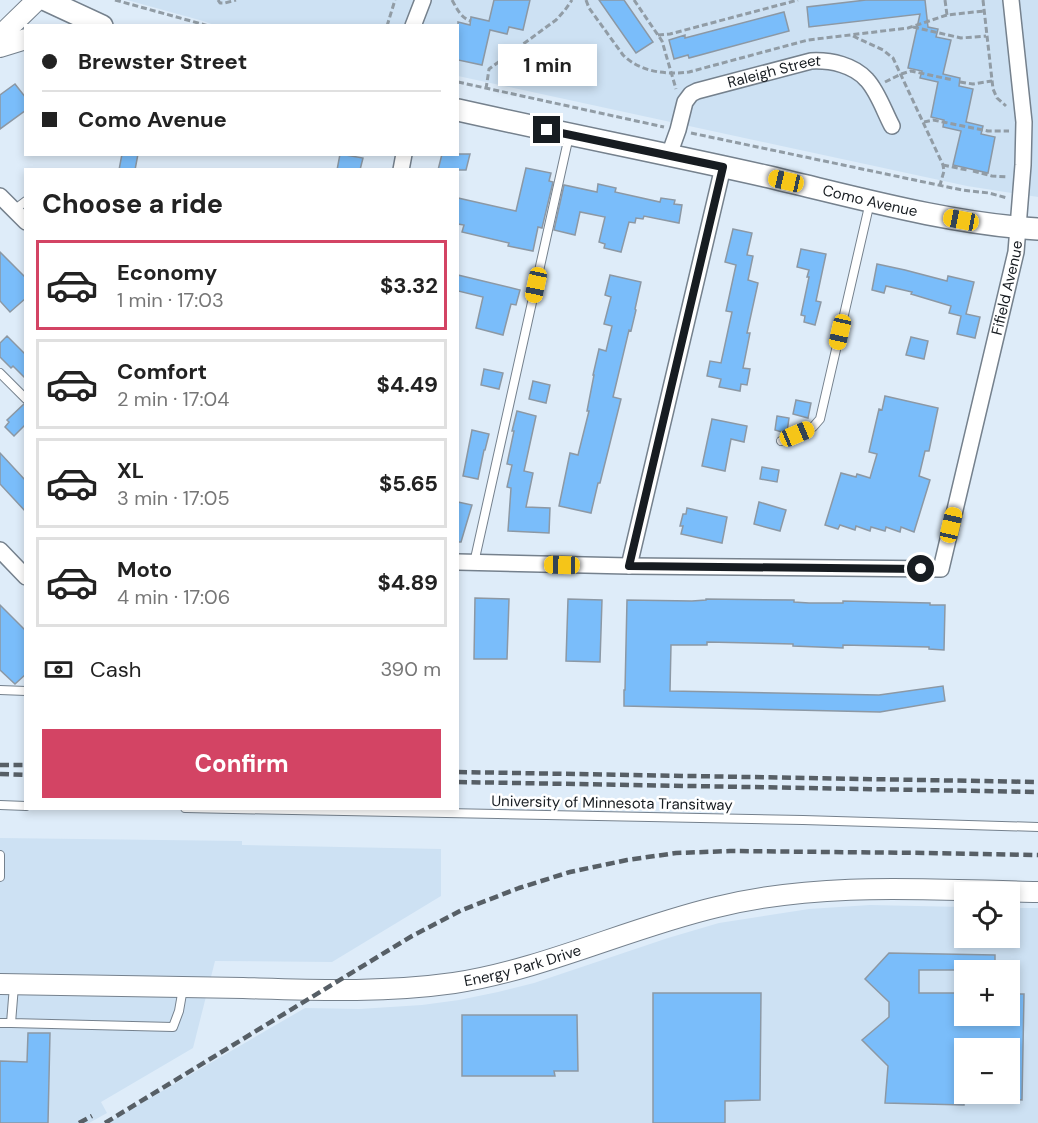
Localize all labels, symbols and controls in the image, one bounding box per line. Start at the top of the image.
callout: 1 min [498,43,596,85]
text: Brewster Street [78,47,247,76]
street label: Raleigh Street [725,50,821,93]
text: 1 min [523,52,572,78]
text: Como Avenue [78,105,227,134]
route end [533,116,560,143]
car [766,168,806,194]
street label: Como Avenue [820,180,919,222]
text: Choose a ride [42,186,223,221]
car [942,208,980,232]
street label: Fifield Avenue [987,240,1027,337]
icon: car [45,258,99,312]
text: Economy [117,258,217,287]
car [523,266,549,304]
text: $3.32 [380,271,438,300]
text: 1 min · 17:03 [117,287,224,313]
car [827,312,853,352]
icon: car [45,357,99,411]
text: Comfort [117,357,207,386]
text: $4.49 [377,370,438,399]
text: 2 min · 17:04 [117,386,229,412]
car [777,419,817,449]
icon: car [45,456,99,510]
text: XL [117,456,144,485]
text: $5.65 [379,469,438,498]
text: 3 min · 17:05 [117,485,230,511]
car [938,505,964,545]
icon: car [45,555,99,609]
text: Moto [117,555,172,584]
route start [907,555,934,582]
car [544,556,580,574]
text: $4.89 [377,568,438,597]
text: 4 min · 17:06 [117,584,230,610]
icon: cash [42,653,75,686]
text: Cash [90,655,141,684]
text: 390 m [380,656,441,682]
button: Confirm [42,729,441,798]
street label: University of Minnesota Transitway [491,791,734,815]
map controls [954,882,1020,1104]
button: locate [954,882,1020,948]
street label: Energy Park Drive [462,940,584,991]
button: + [954,960,1020,1026]
button: − [954,1038,1020,1104]

